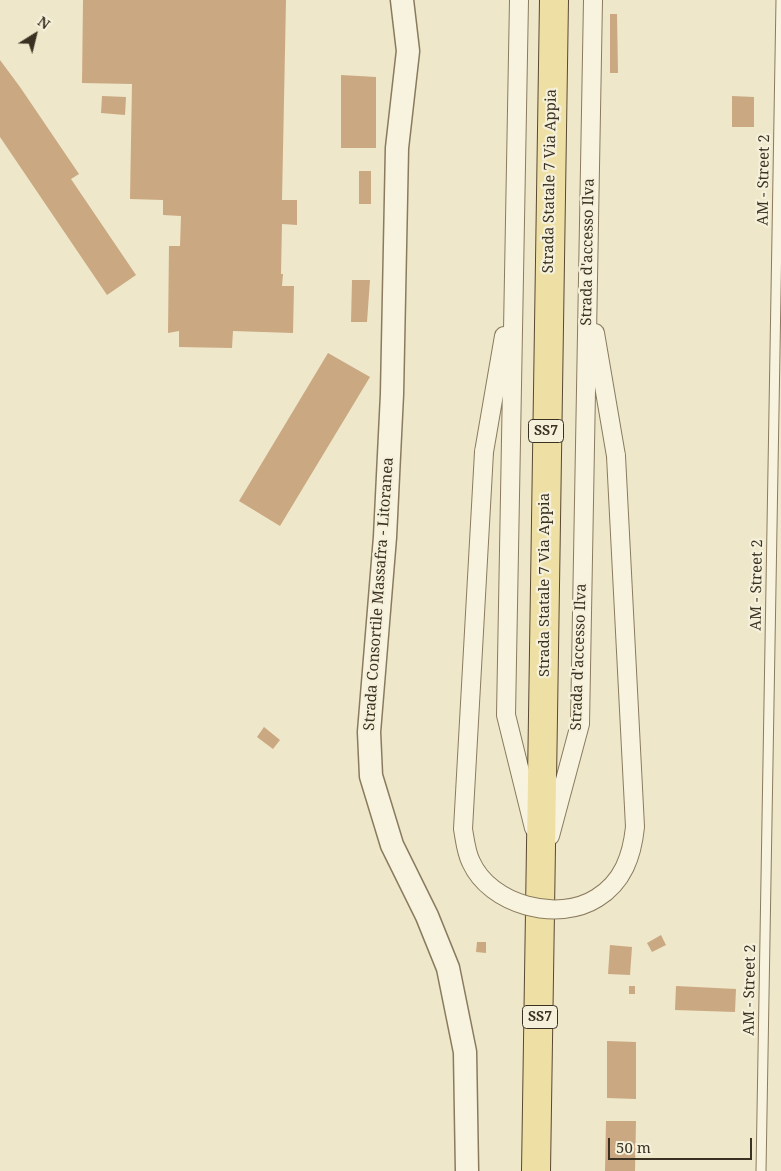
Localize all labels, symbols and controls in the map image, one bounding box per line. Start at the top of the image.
north arrow [10,10,60,60]
text: N [34,12,54,33]
street label: Strada Statale 7 Via Appia [539,89,561,273]
street label: AM - Street 2 [754,134,774,226]
street label: Strada d'accesso Ilva [578,178,598,326]
road number: SS7 [528,420,564,442]
street label: Strada Consortile Massafra - Litoranea [360,457,398,731]
street label: Strada Statale 7 Via Appia [536,493,554,677]
street label: AM - Street 2 [747,539,767,631]
street label: Strada d'accesso Ilva [567,583,591,731]
street label: AM - Street 2 [740,944,760,1036]
road number: SS7 [522,1006,558,1028]
scale bar [611,1128,755,1160]
text: 50 m [616,1137,651,1157]

